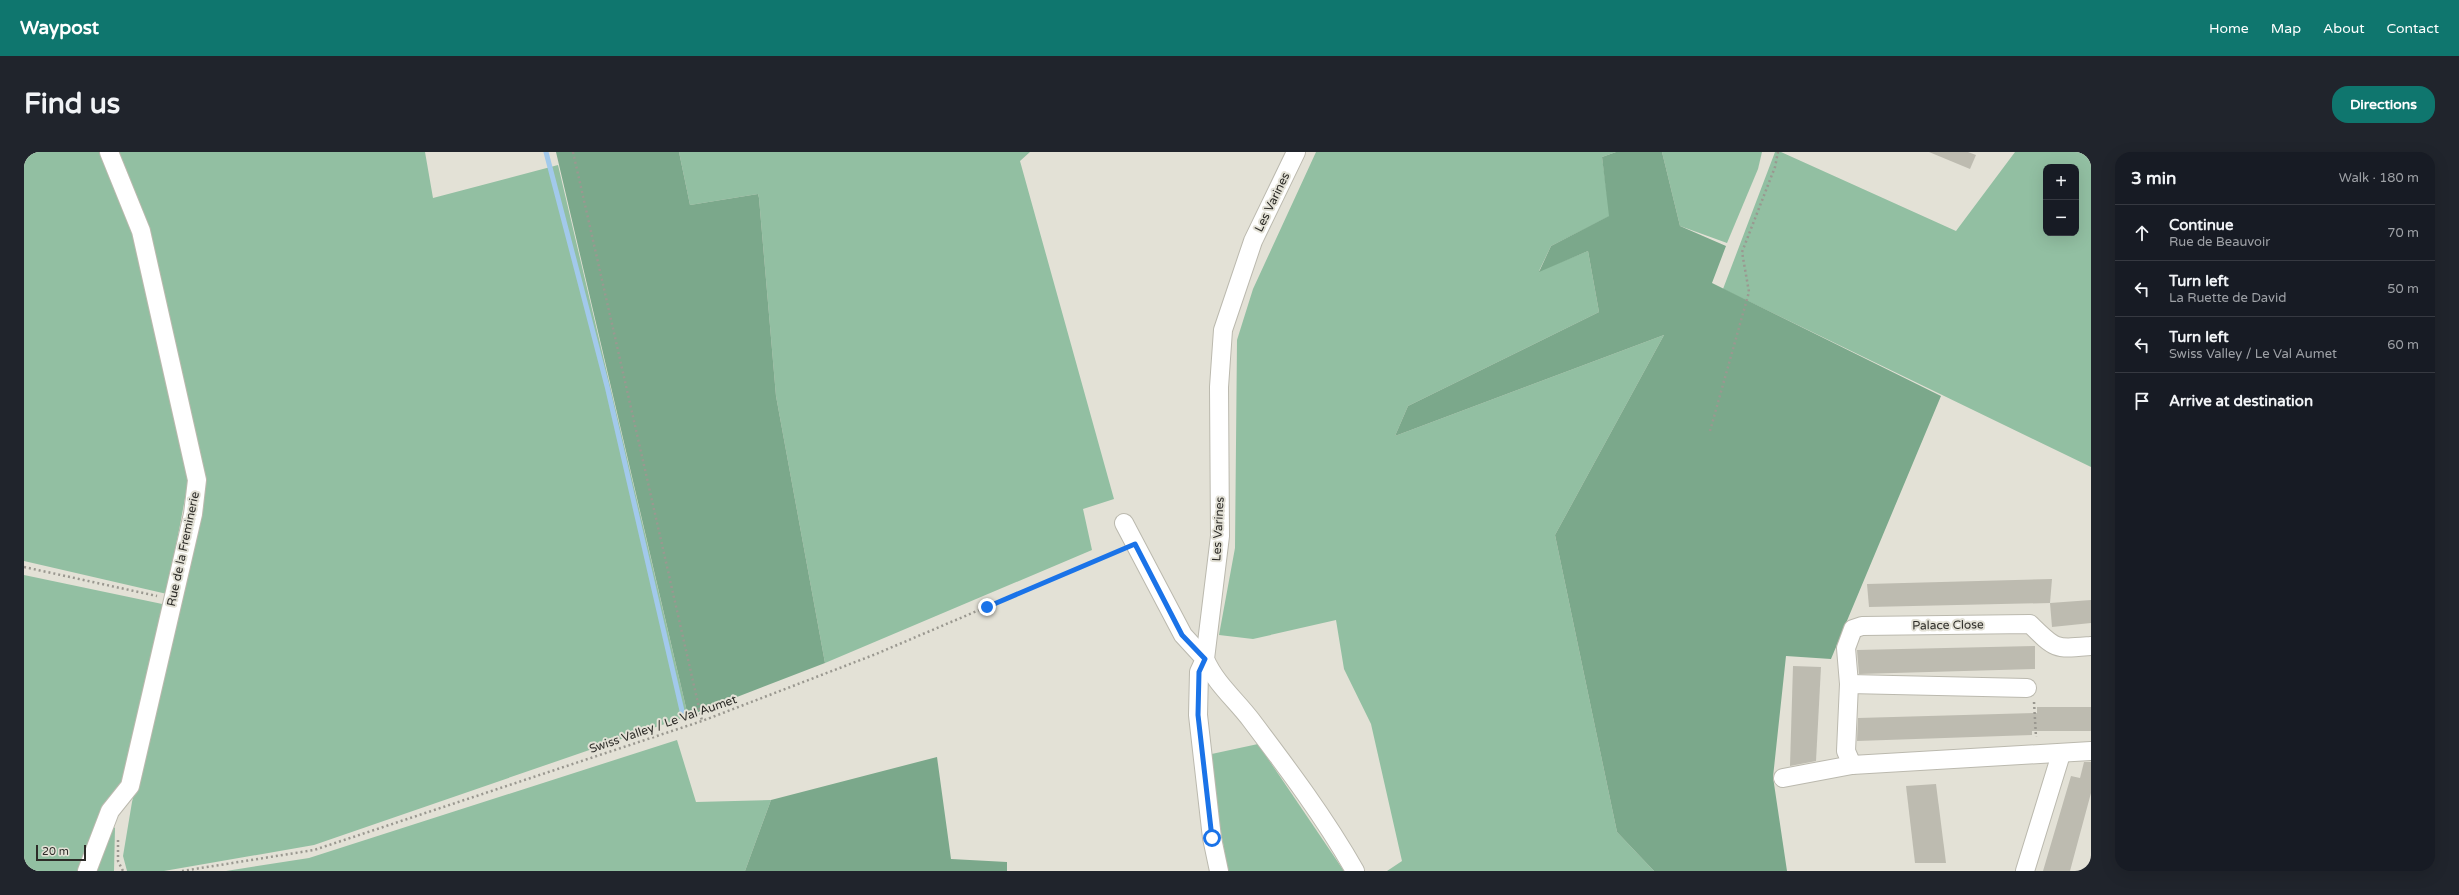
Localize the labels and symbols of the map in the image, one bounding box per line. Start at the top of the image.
street label: Les Varines [1252,170,1293,234]
street label: Rue de la Freminerie [164,490,202,608]
street label: Les Varines [1209,496,1227,562]
route end [978,598,996,616]
street label: Palace Close [1912,617,1984,633]
street label: Swiss Valley / Le Val Aumet [587,692,739,756]
route start [1203,829,1221,847]
scale bar [36,843,86,862]

